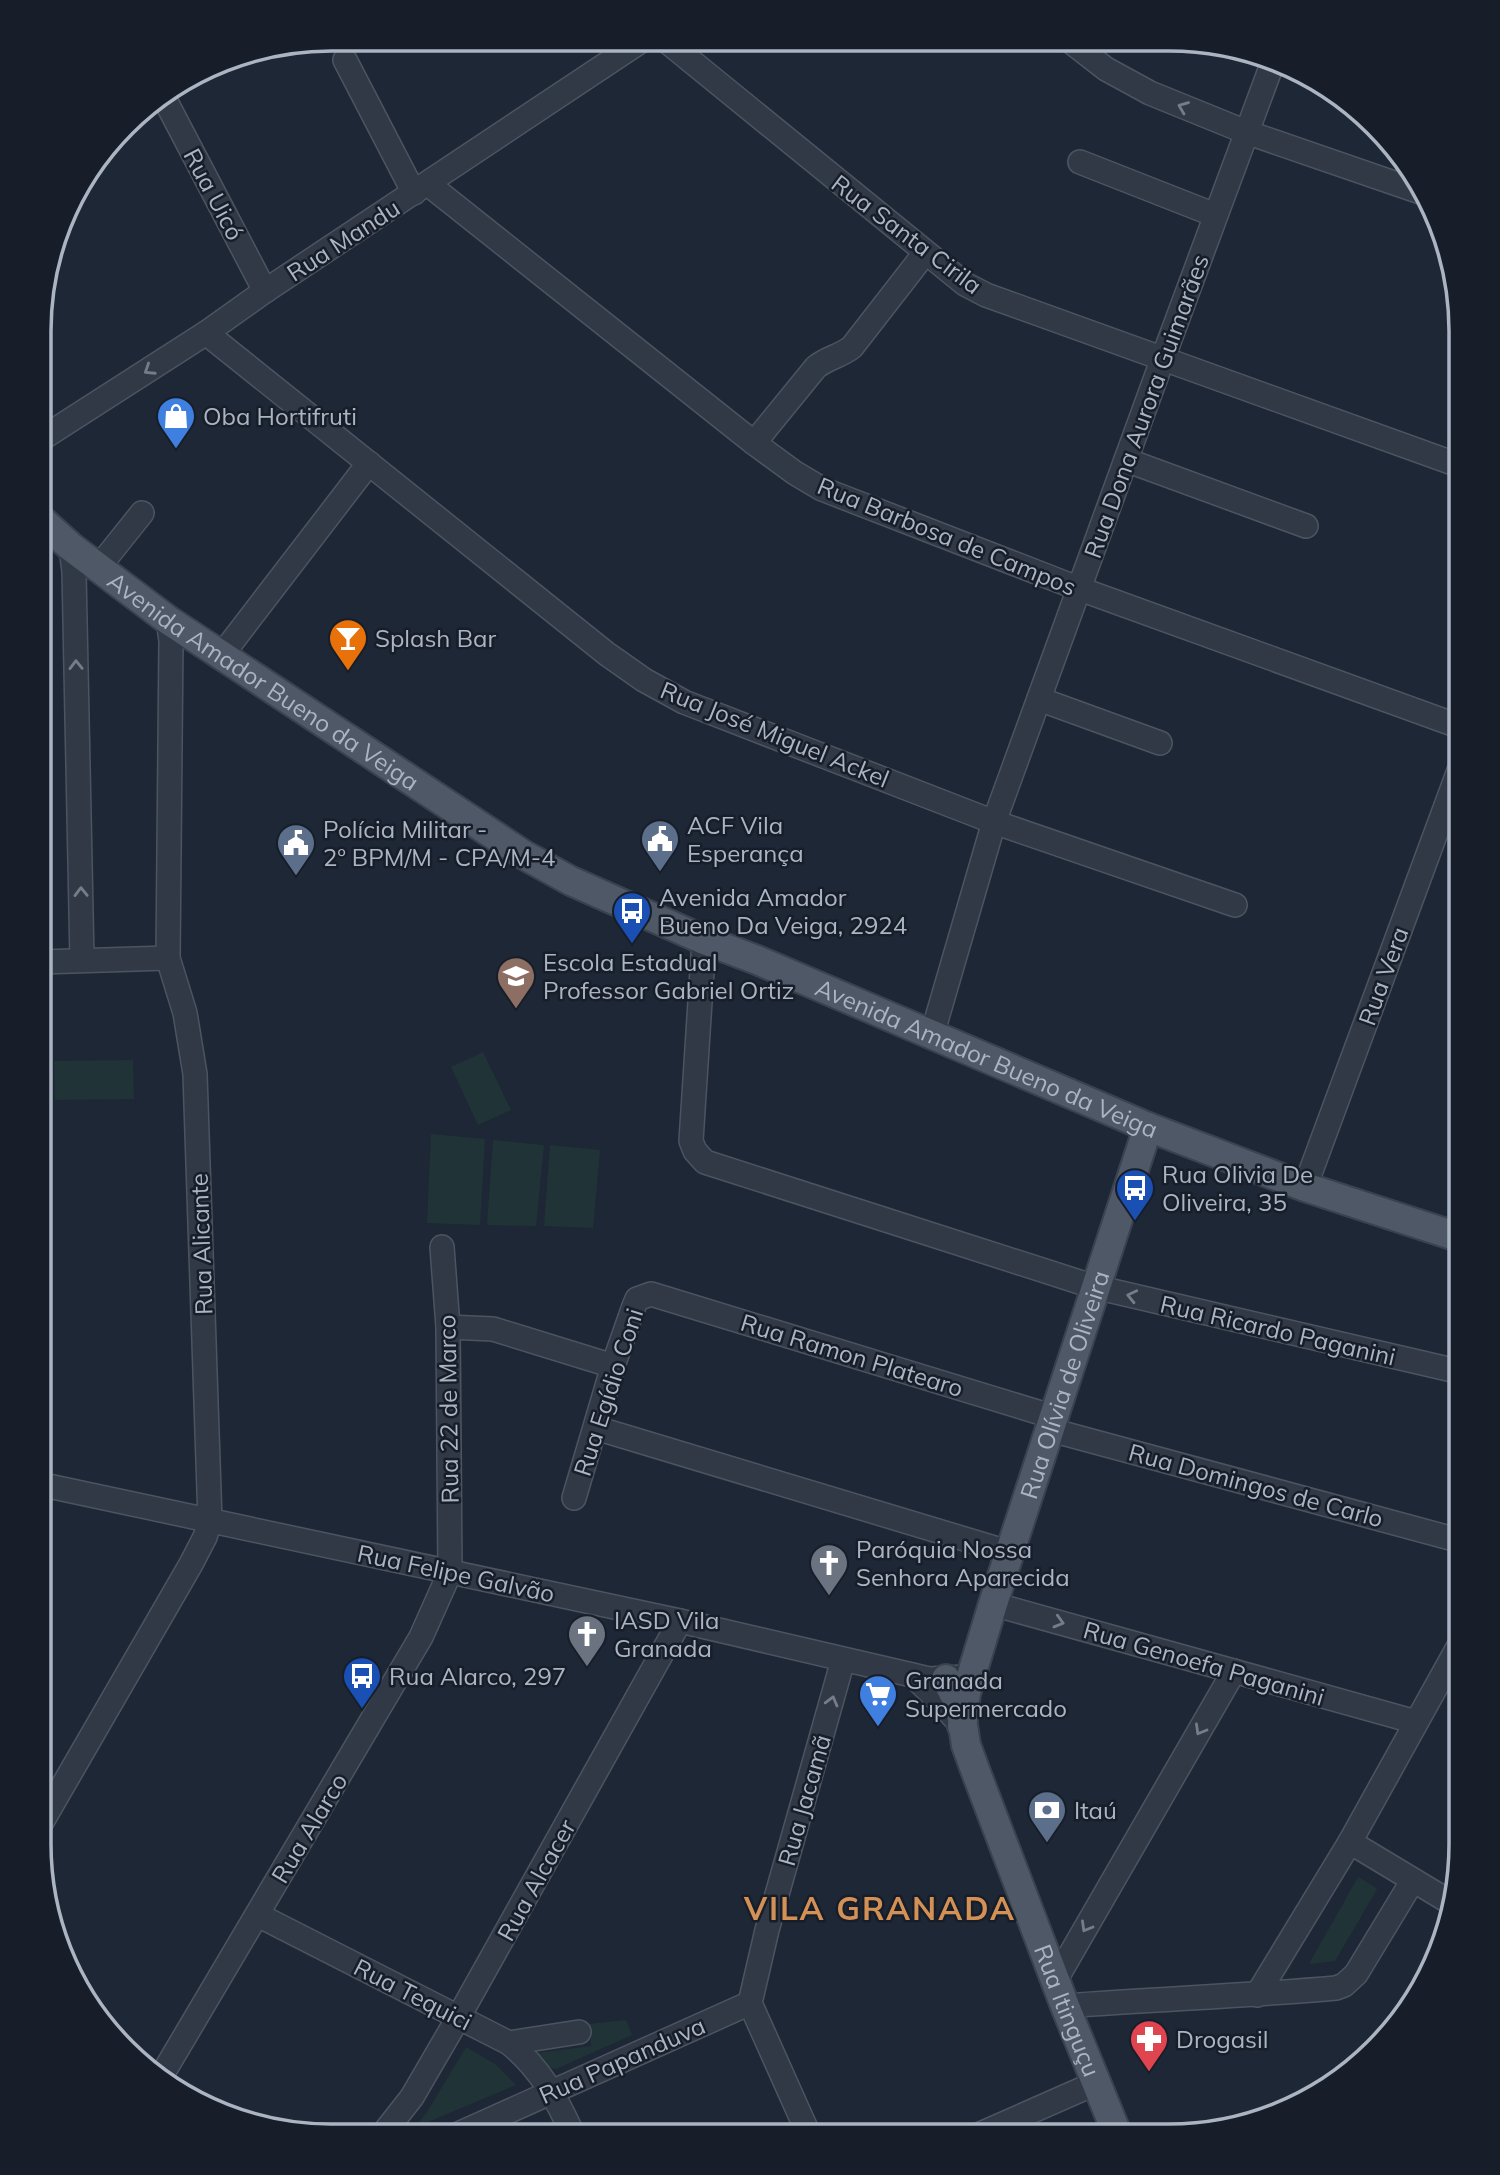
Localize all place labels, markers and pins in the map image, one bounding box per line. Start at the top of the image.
shop icon: Oba Hortifruti [155,395,197,450]
place label: Oba Hortifruti [203,401,357,431]
bar icon: Splash Bar [327,617,369,672]
place label: Splash Bar [375,623,496,653]
place label: ACF Vila Esperança [687,810,804,868]
place label: Polícia Militar - 2º BPM/M - CPA/M-4 [323,814,555,872]
public building icon: ACF Vila Esperança [639,818,681,873]
public building icon: Polícia Militar - 2º BPM/M - CPA/M-4 [275,822,317,877]
place label: Avenida Amador Bueno Da Veiga, 2924 [659,882,907,940]
bus stop icon: Avenida Amador Bueno Da Veiga, 2924 [611,890,653,945]
place label: Escola Estadual Professor Gabriel Ortiz [543,947,794,1005]
school or university icon: Escola Estadual Professor Gabriel Ortiz [495,955,537,1010]
place label: Rua Olivia De Oliveira, 35 [1162,1159,1313,1217]
bus stop icon: Rua Olivia De Oliveira, 35 [1114,1167,1156,1222]
place label: Paróquia Nossa Senhora Aparecida [856,1534,1070,1592]
church icon: Paróquia Nossa Senhora Aparecida [808,1542,850,1597]
place label: IASD Vila Granada [614,1605,719,1663]
church icon: IASD Vila Granada [566,1613,608,1668]
bus stop icon: Rua Alarco, 297 [341,1655,383,1710]
place label: Rua Alarco, 297 [389,1661,566,1691]
place label: Granada Supermercado [905,1665,1067,1723]
supermarket icon: Granada Supermercado [857,1673,899,1728]
bank icon: Itaú [1026,1789,1068,1844]
place label: Itaú [1074,1795,1117,1825]
pharmacy icon: Drogasil [1128,2018,1170,2073]
place label: Drogasil [1176,2024,1268,2054]

